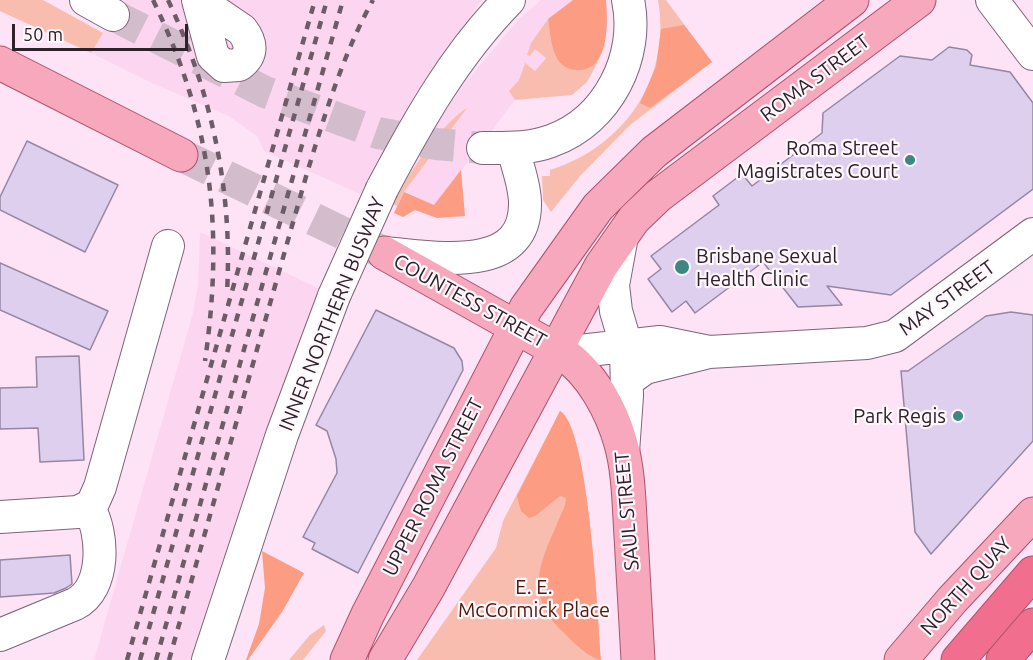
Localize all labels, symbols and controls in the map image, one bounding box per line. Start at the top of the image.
scale bar [15,12,190,50]
text: 50 m [23,24,63,44]
street label: ROMA STREET [756,29,874,127]
place label: Roma Street Magistrates Court [737,136,898,183]
marker: Roma Street Magistrates Court [903,153,917,167]
street label: INNER NORTHERN BUSWAY [274,194,390,434]
place label: Brisbane Sexual Health Clinic [696,244,837,291]
street label: COUNTESS STREET [389,249,551,353]
street label: MAY STREET [894,255,1000,341]
marker: Brisbane Sexual Health Clinic [673,258,691,276]
street label: UPPER ROMA STREET [378,394,488,580]
place label: Park Regis [853,404,946,428]
marker: Park Regis [951,409,965,423]
street label: SAUL STREET [610,450,644,572]
street label: NORTH QUAY [916,532,1016,640]
park label: E. E. McCormick Place [458,575,610,622]

